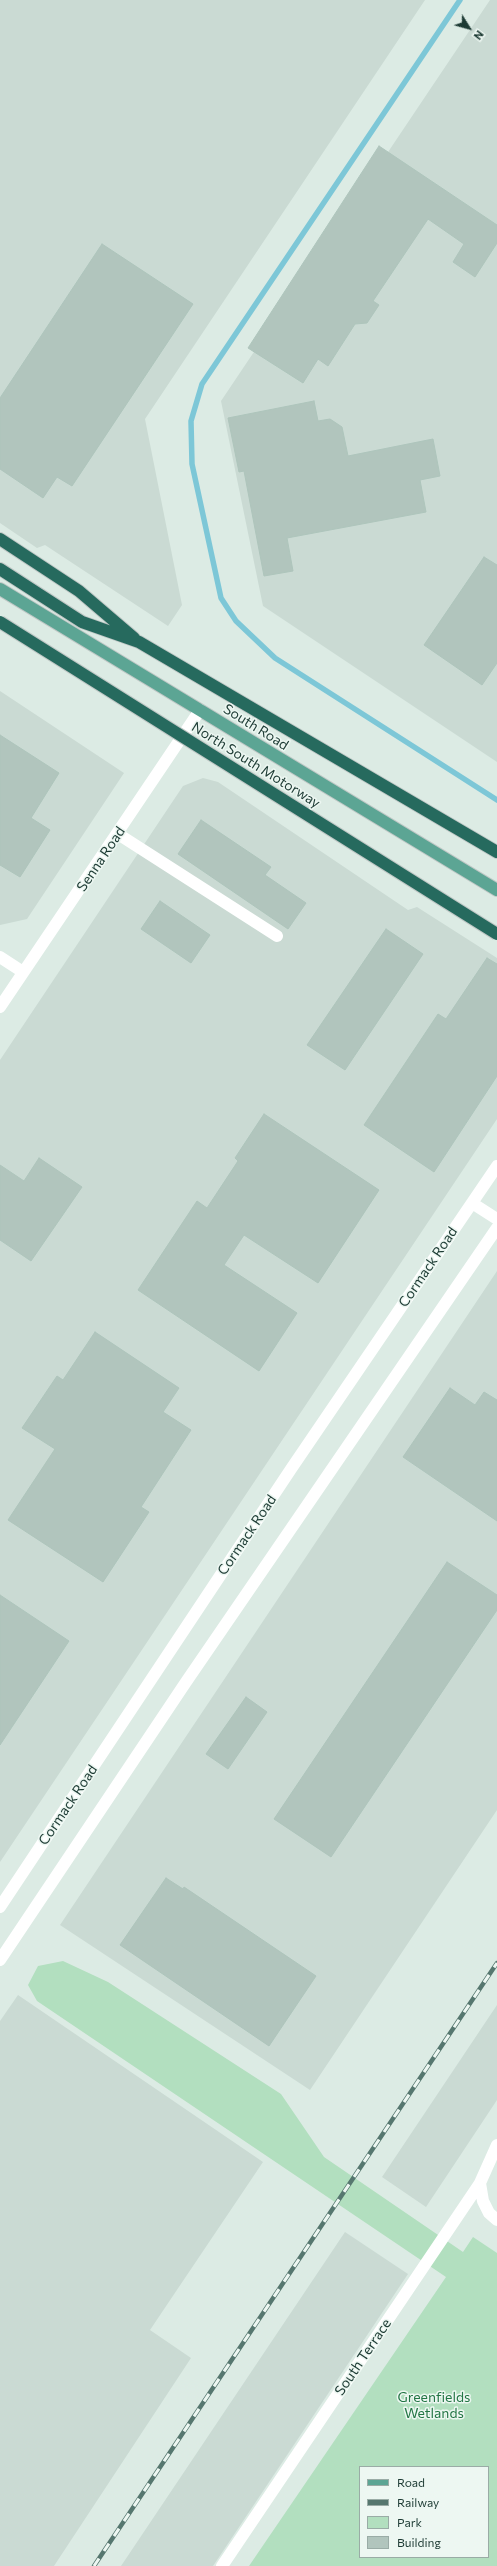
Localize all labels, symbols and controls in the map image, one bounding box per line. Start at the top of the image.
north arrow [449,8,489,48]
text: N [471,28,487,43]
street label: South Road [220,700,292,754]
street label: North South Motorway [189,719,323,811]
street label: Senna Road [73,823,129,895]
street label: Cormack Road [395,1224,461,1310]
street label: Cormack Road [214,1492,280,1578]
street label: Cormack Road [35,1762,101,1848]
street label: South Terrace [331,2315,395,2399]
park label: Greenfields Wetlands [398,2389,470,2422]
legend [359,2466,489,2558]
text: Road [397,2475,425,2489]
text: Railway [397,2495,439,2509]
text: Park [397,2515,422,2529]
text: Building [397,2535,441,2549]

